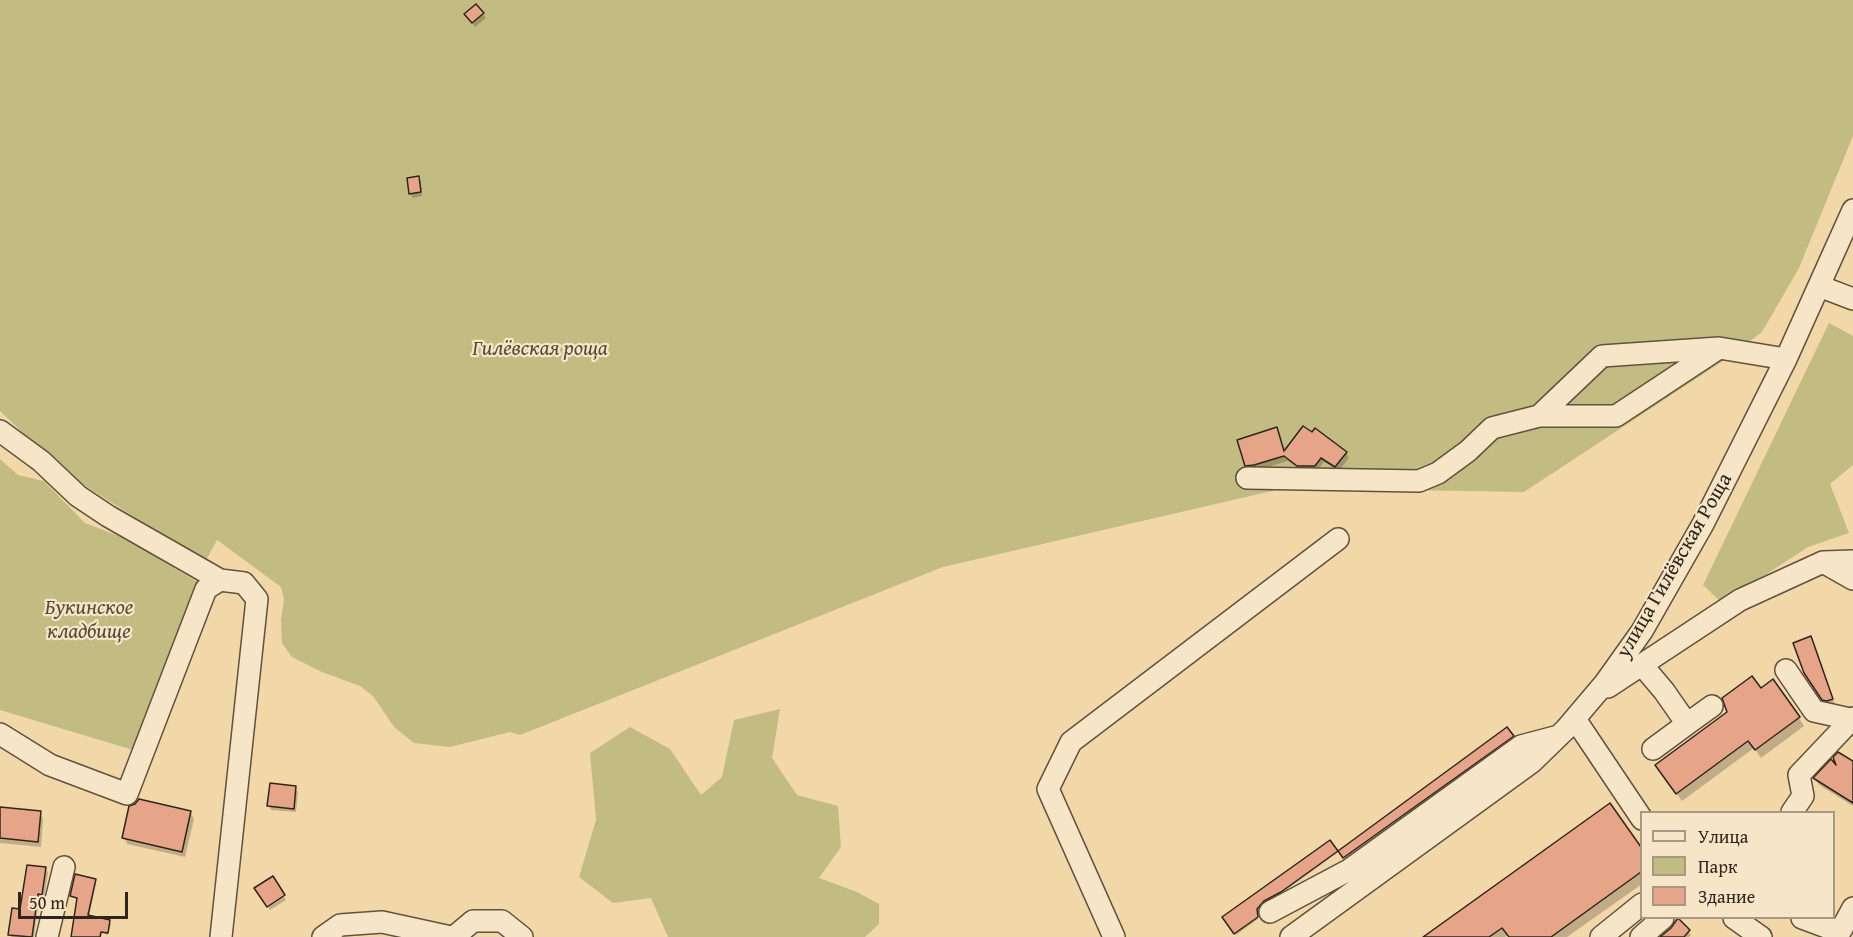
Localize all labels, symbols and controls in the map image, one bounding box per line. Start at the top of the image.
park label: Гилёвская роща [472,337,608,363]
street label: улица Гилёвская Роща [1612,469,1738,663]
park label: Букинское кладбище [45,596,133,646]
legend [1640,811,1835,919]
text: Улица [1698,823,1748,850]
text: Парк [1698,853,1737,880]
scale bar [21,880,130,918]
text: Здание [1698,883,1755,910]
text: 50 m [29,889,65,916]

